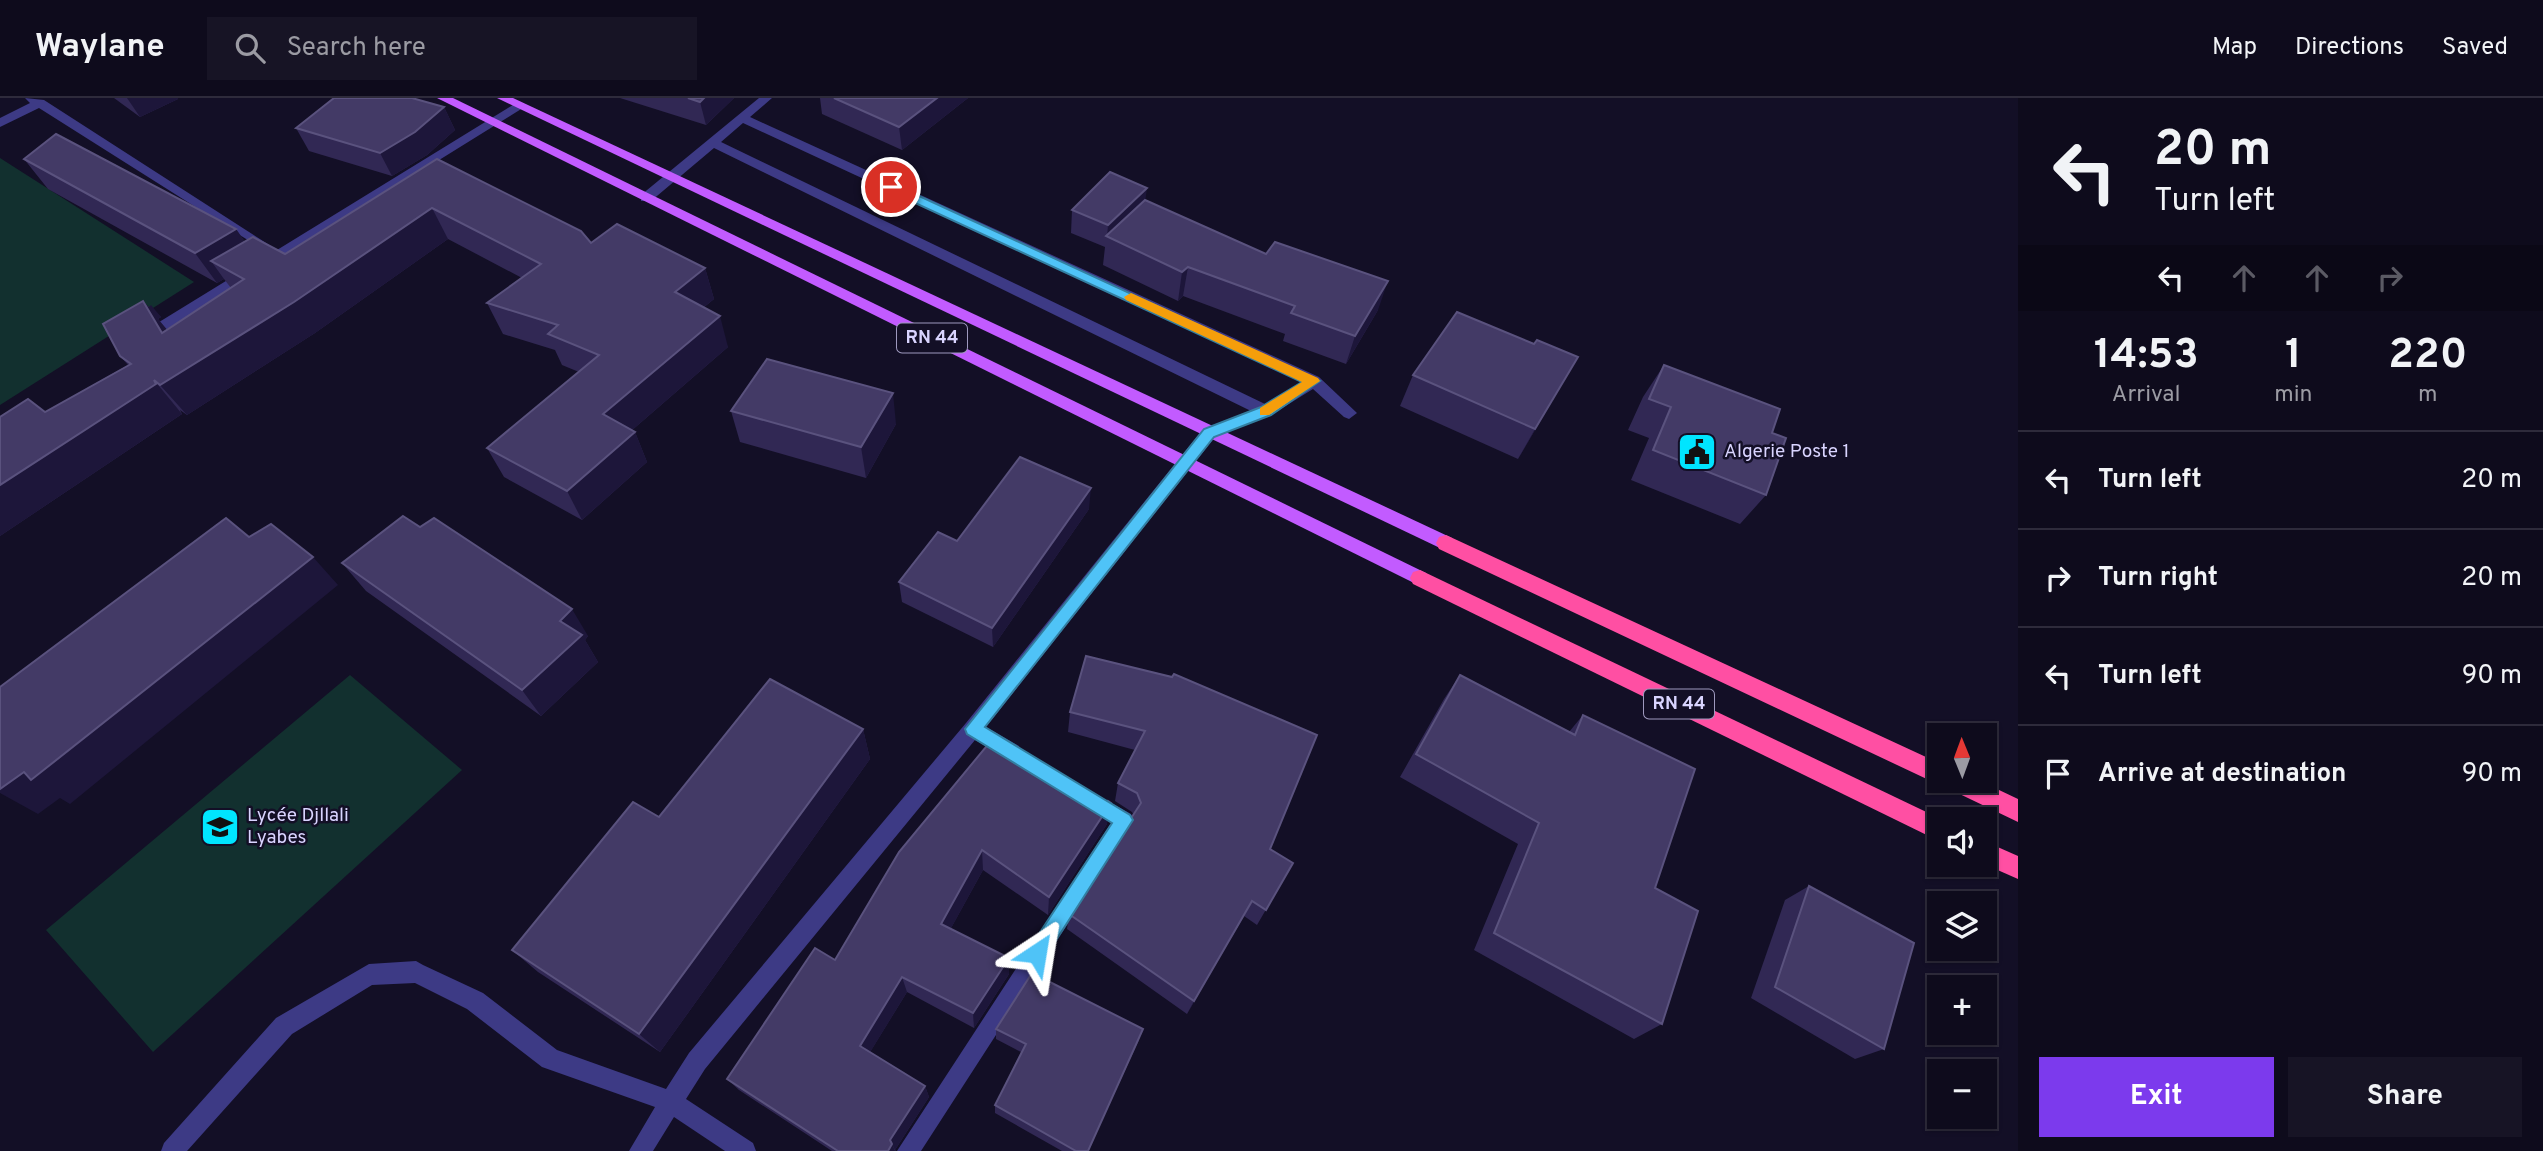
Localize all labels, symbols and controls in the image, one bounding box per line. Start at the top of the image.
search box [207,17,697,80]
text: Waylane [35,27,165,69]
icon: search [231,29,269,67]
text: Search here [287,32,426,65]
text: Map [2212,33,2257,63]
text: Directions [2295,33,2404,63]
text: Saved [2442,33,2508,63]
text: 20 m [2154,121,2271,183]
icon: left [2039,126,2130,217]
pin [861,157,921,217]
icon: arrive [872,168,910,206]
text: Turn left [2154,182,2275,222]
icon: left [2152,259,2190,297]
icon: ahead [2225,259,2263,297]
icon: ahead [2298,259,2336,297]
icon: right [2371,259,2409,297]
road number: RN 44 [897,324,967,352]
text: 14:53 [2094,330,2199,383]
text: 1 [2285,330,2302,383]
text: 220 [2388,330,2467,383]
text: Arrival [2112,381,2180,410]
text: min [2274,381,2313,410]
text: m [2418,381,2438,410]
public building icon: Algerie Poste 1 [1676,431,1718,473]
place label: Algerie Poste 1 [1724,440,1850,464]
icon: left [2039,461,2077,499]
text: Turn left [2098,464,2202,497]
text: 20 m [2461,464,2522,497]
icon: right [2039,559,2077,597]
text: Turn right [2098,562,2218,595]
text: 20 m [2461,562,2522,595]
icon: left [2039,657,2077,695]
text: Turn left [2098,660,2202,693]
text: 90 m [2462,660,2522,693]
road number: RN 44 [1644,690,1714,718]
north arrow [1927,723,1997,793]
map controls [1927,723,1997,1129]
icon: arrive [2039,755,2077,793]
text: Arrive at destination [2098,758,2346,791]
text: 90 m [2462,758,2522,791]
place label: Lycée Djllali Lyabes [247,804,349,850]
school or university icon: Lycée Djllali Lyabes [199,806,241,848]
button: sound [1927,807,1997,877]
button: layers [1927,891,1997,961]
position arrow [1000,916,1074,990]
button: + [1927,975,1997,1045]
button: Exit [2039,1057,2274,1137]
button: Share [2288,1057,2522,1137]
button: − [1927,1059,1997,1129]

